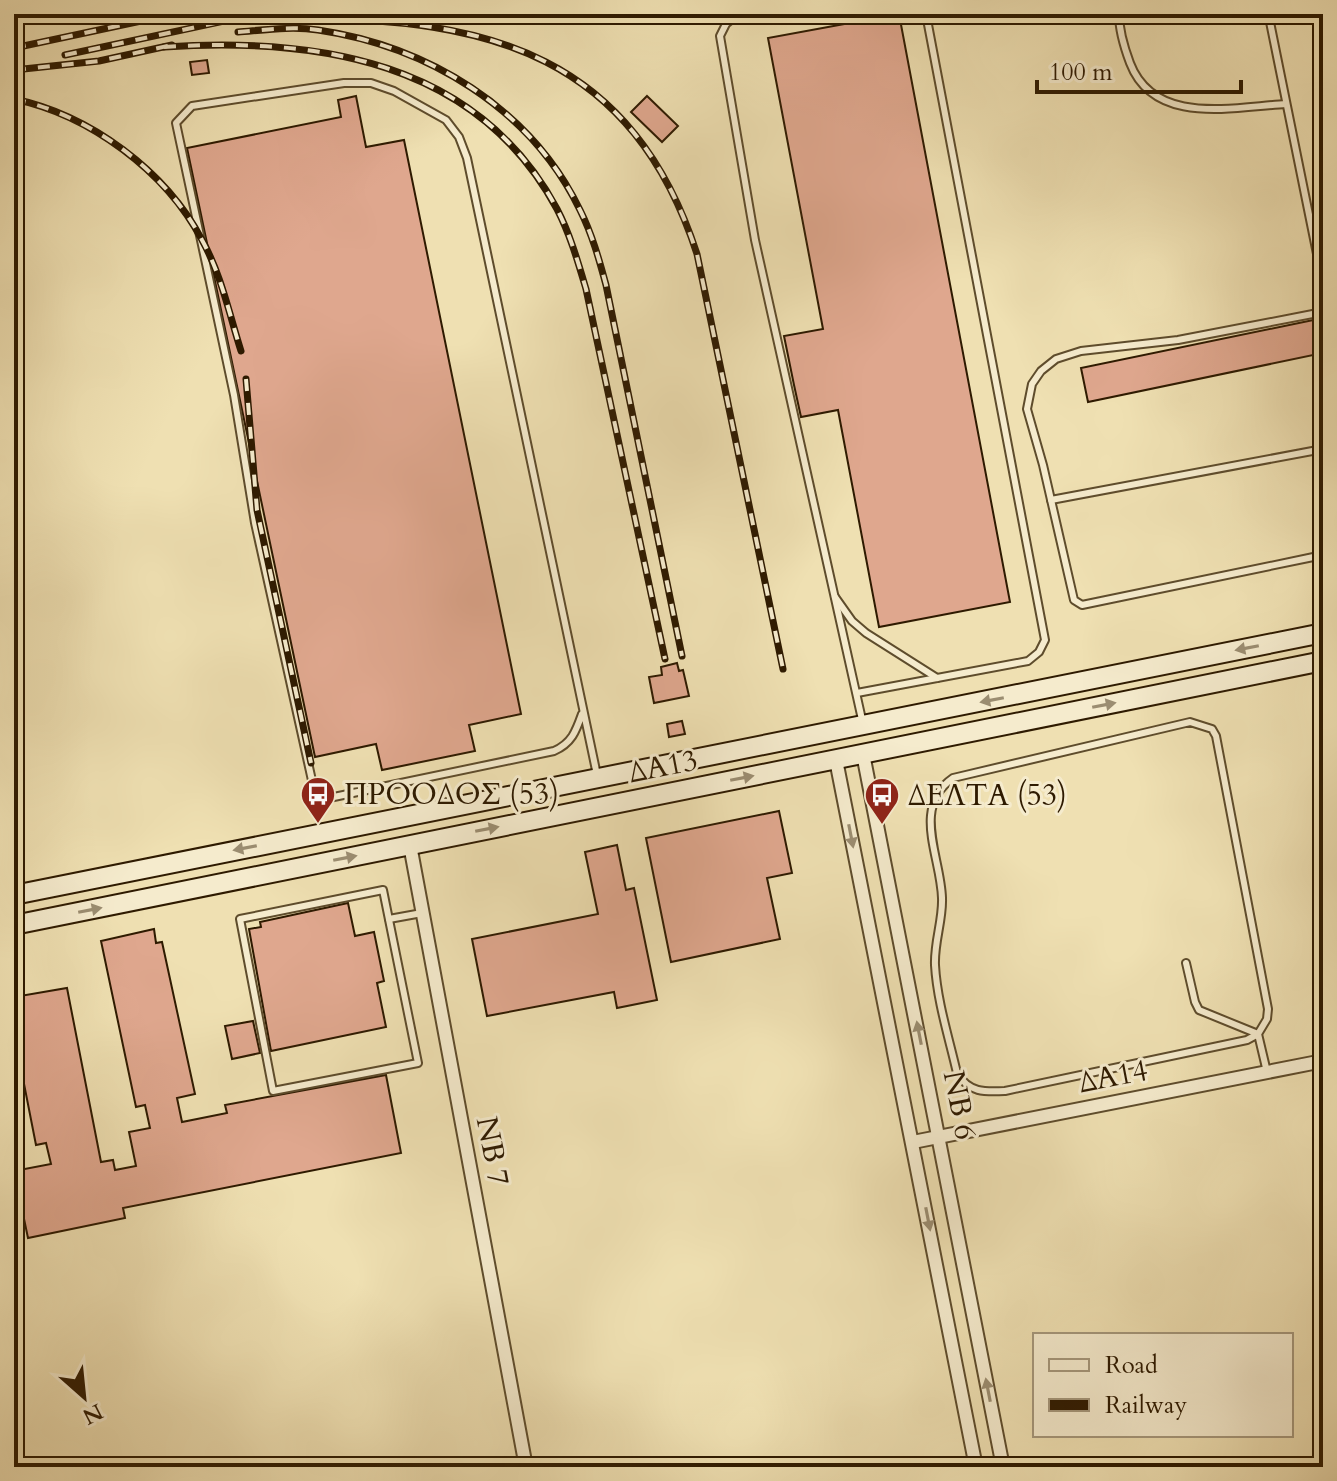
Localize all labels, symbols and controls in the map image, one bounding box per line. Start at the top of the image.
scale bar [1037,44,1241,94]
text: 100 m [1049,56,1113,89]
one-way arrow [1234,642,1259,655]
one-way arrow [979,694,1004,706]
one-way arrow [1092,699,1117,711]
street label: ΔΑ13 [625,740,701,793]
one-way arrow [730,772,755,784]
place label: ΠΡΟΟΔΟΣ (53) [344,774,559,815]
bus stop icon: ΠΡΟΟΔΟΣ (53) [299,775,337,825]
place label: ΔΕΛΤΑ (53) [908,775,1067,816]
bus stop icon: ΔΕΛΤΑ (53) [863,776,901,826]
one-way arrow [475,823,500,835]
one-way arrow [846,824,858,849]
one-way arrow [233,843,258,855]
one-way arrow [333,851,358,864]
one-way arrow [78,903,103,915]
one-way arrow [912,1020,925,1045]
street label: ΔΑ14 [1075,1050,1151,1103]
street label: ΝΒ 6 [933,1067,986,1143]
street label: ΝΒ 7 [466,1113,519,1189]
one-way arrow [922,1206,935,1231]
legend [1033,1333,1293,1437]
text: Road [1105,1349,1158,1382]
north arrow [44,1357,124,1437]
one-way arrow [982,1378,994,1403]
text: Railway [1105,1389,1187,1422]
text: N [77,1396,108,1432]

